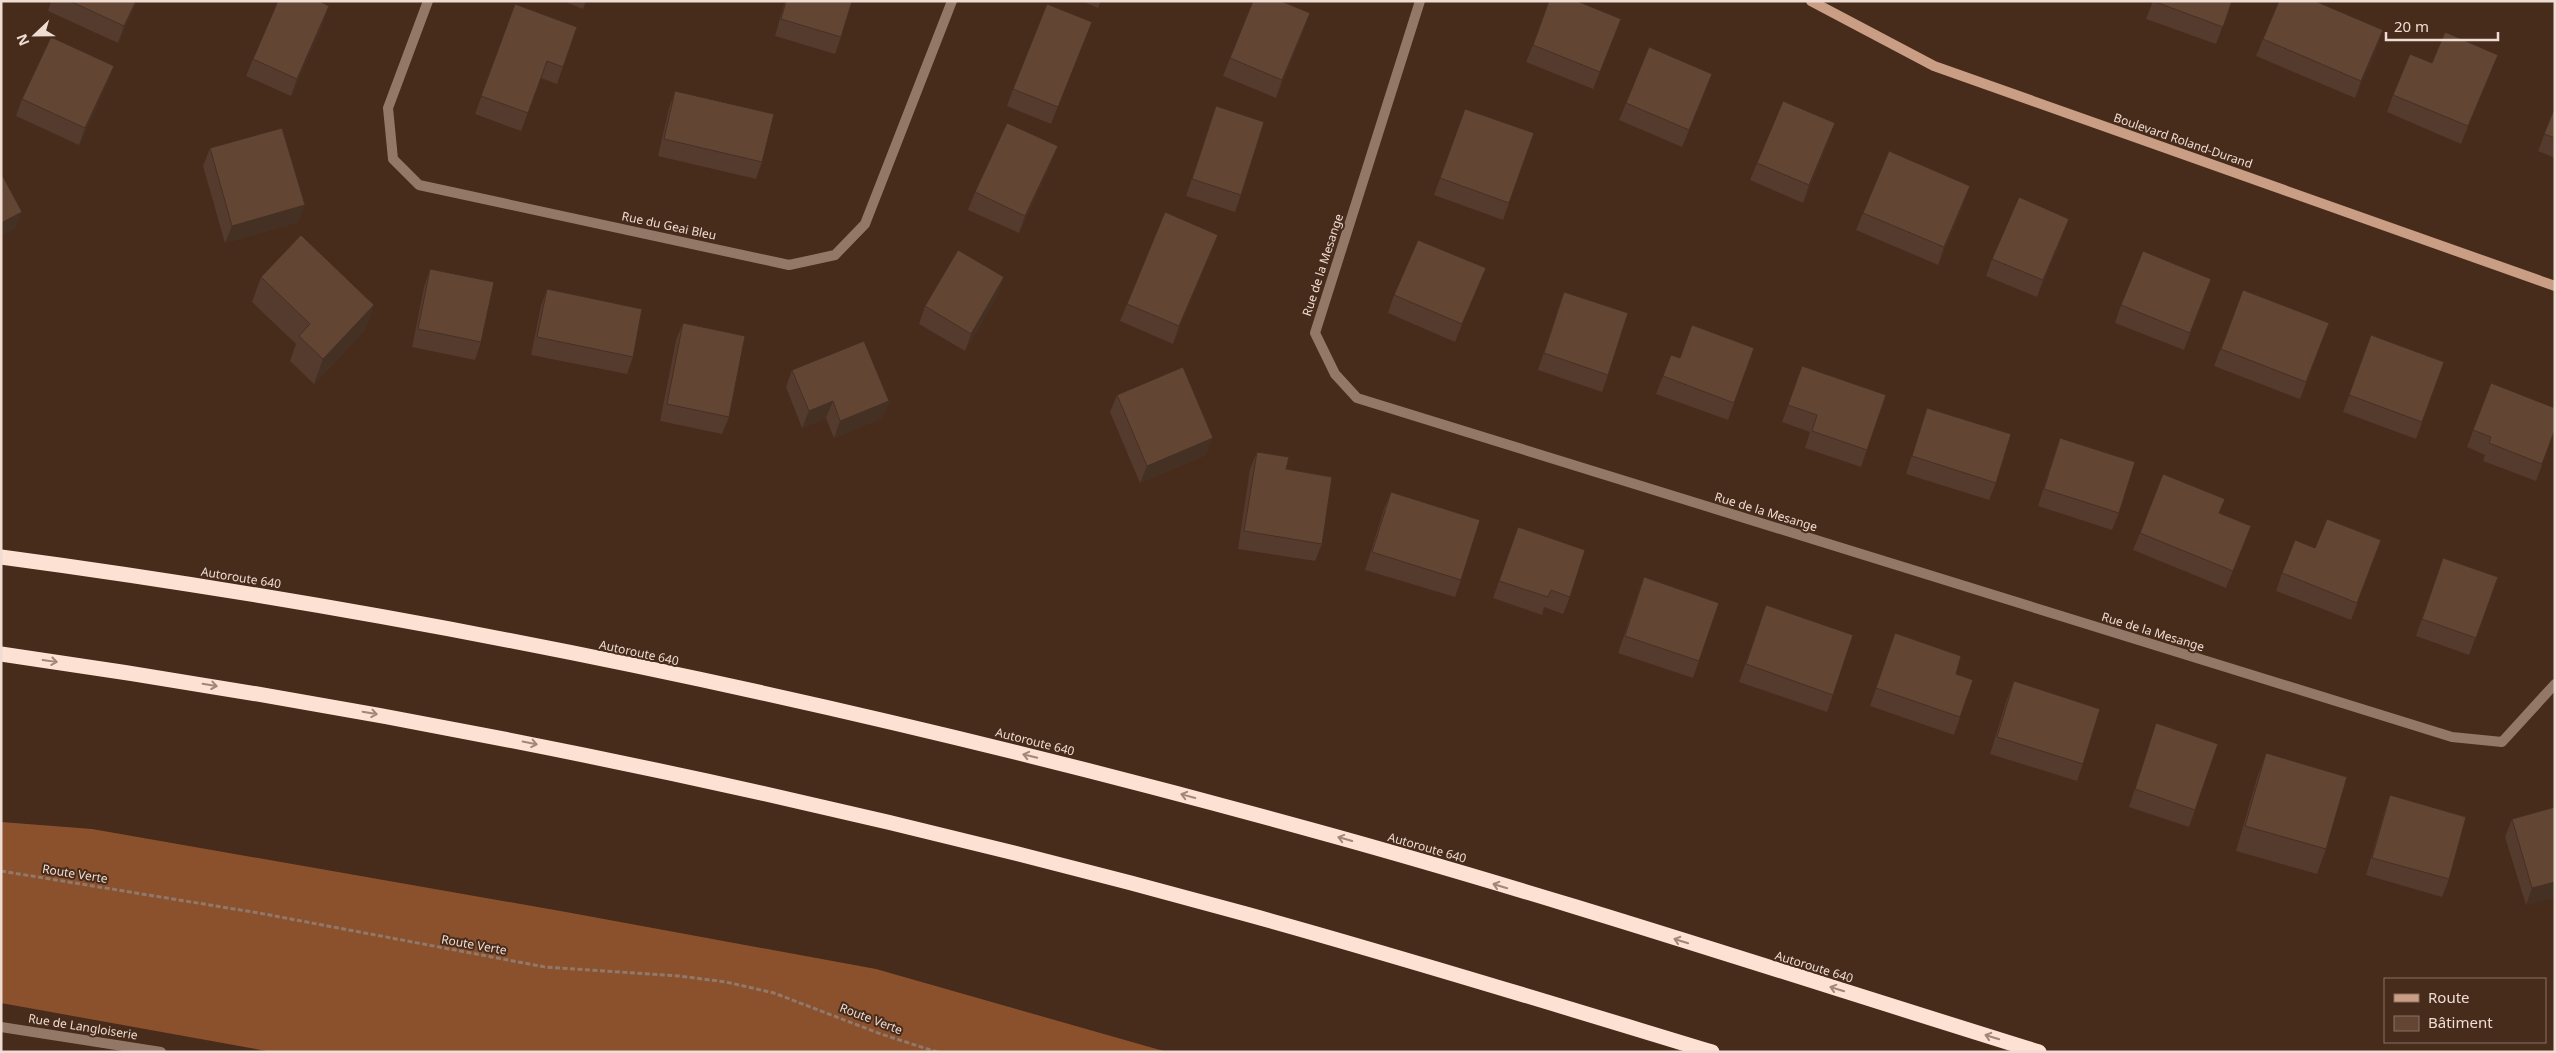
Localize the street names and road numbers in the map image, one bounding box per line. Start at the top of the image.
street label: Boulevard Roland-Durand [2111,109,2255,172]
street label: Rue du Geai Bleu [620,207,718,244]
street label: Rue de la Mesange [1298,211,1347,318]
street label: Rue de la Mesange [1713,488,1820,535]
street label: Autoroute 640 [200,563,282,592]
street label: Rue de la Mesange [2100,608,2207,655]
street label: Autoroute 640 [598,636,681,669]
street label: Autoroute 640 [994,723,1077,760]
street label: Autoroute 640 [1386,828,1468,867]
street label: Route Verte [41,860,109,887]
street label: Route Verte [440,930,508,959]
street label: Autoroute 640 [1773,947,1855,987]
street label: Route Verte [837,999,905,1038]
street label: Rue de Langloiserie [27,1009,139,1044]

